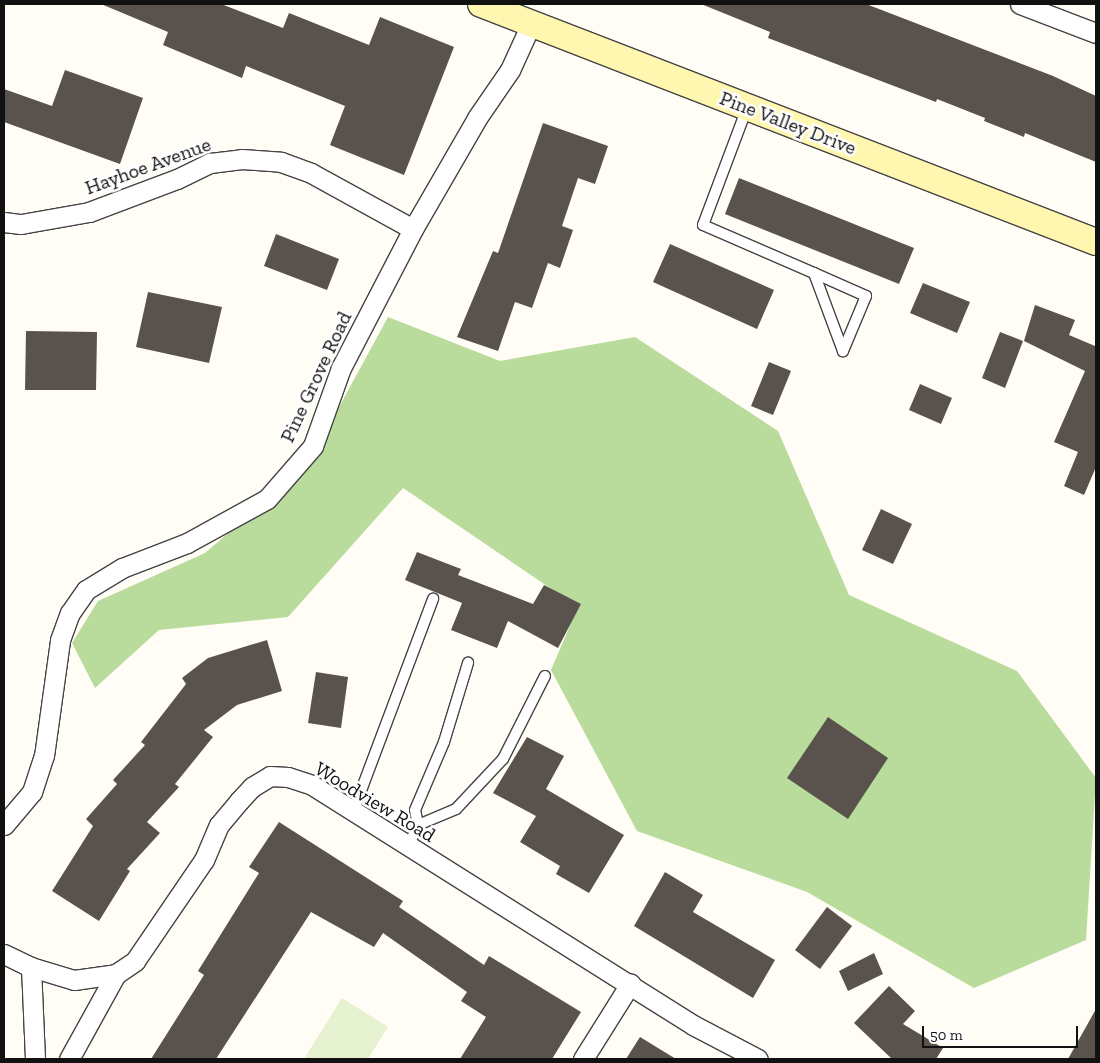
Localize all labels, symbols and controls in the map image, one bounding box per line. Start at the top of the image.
street label: Pine Valley Drive [716,86,860,160]
street label: Hayhoe Avenue [81,132,215,200]
street label: Pine Grove Road [275,308,357,446]
street label: Woodview Road [310,756,440,848]
scale bar [925,1016,1081,1048]
text: 50 m [930,1026,963,1044]

